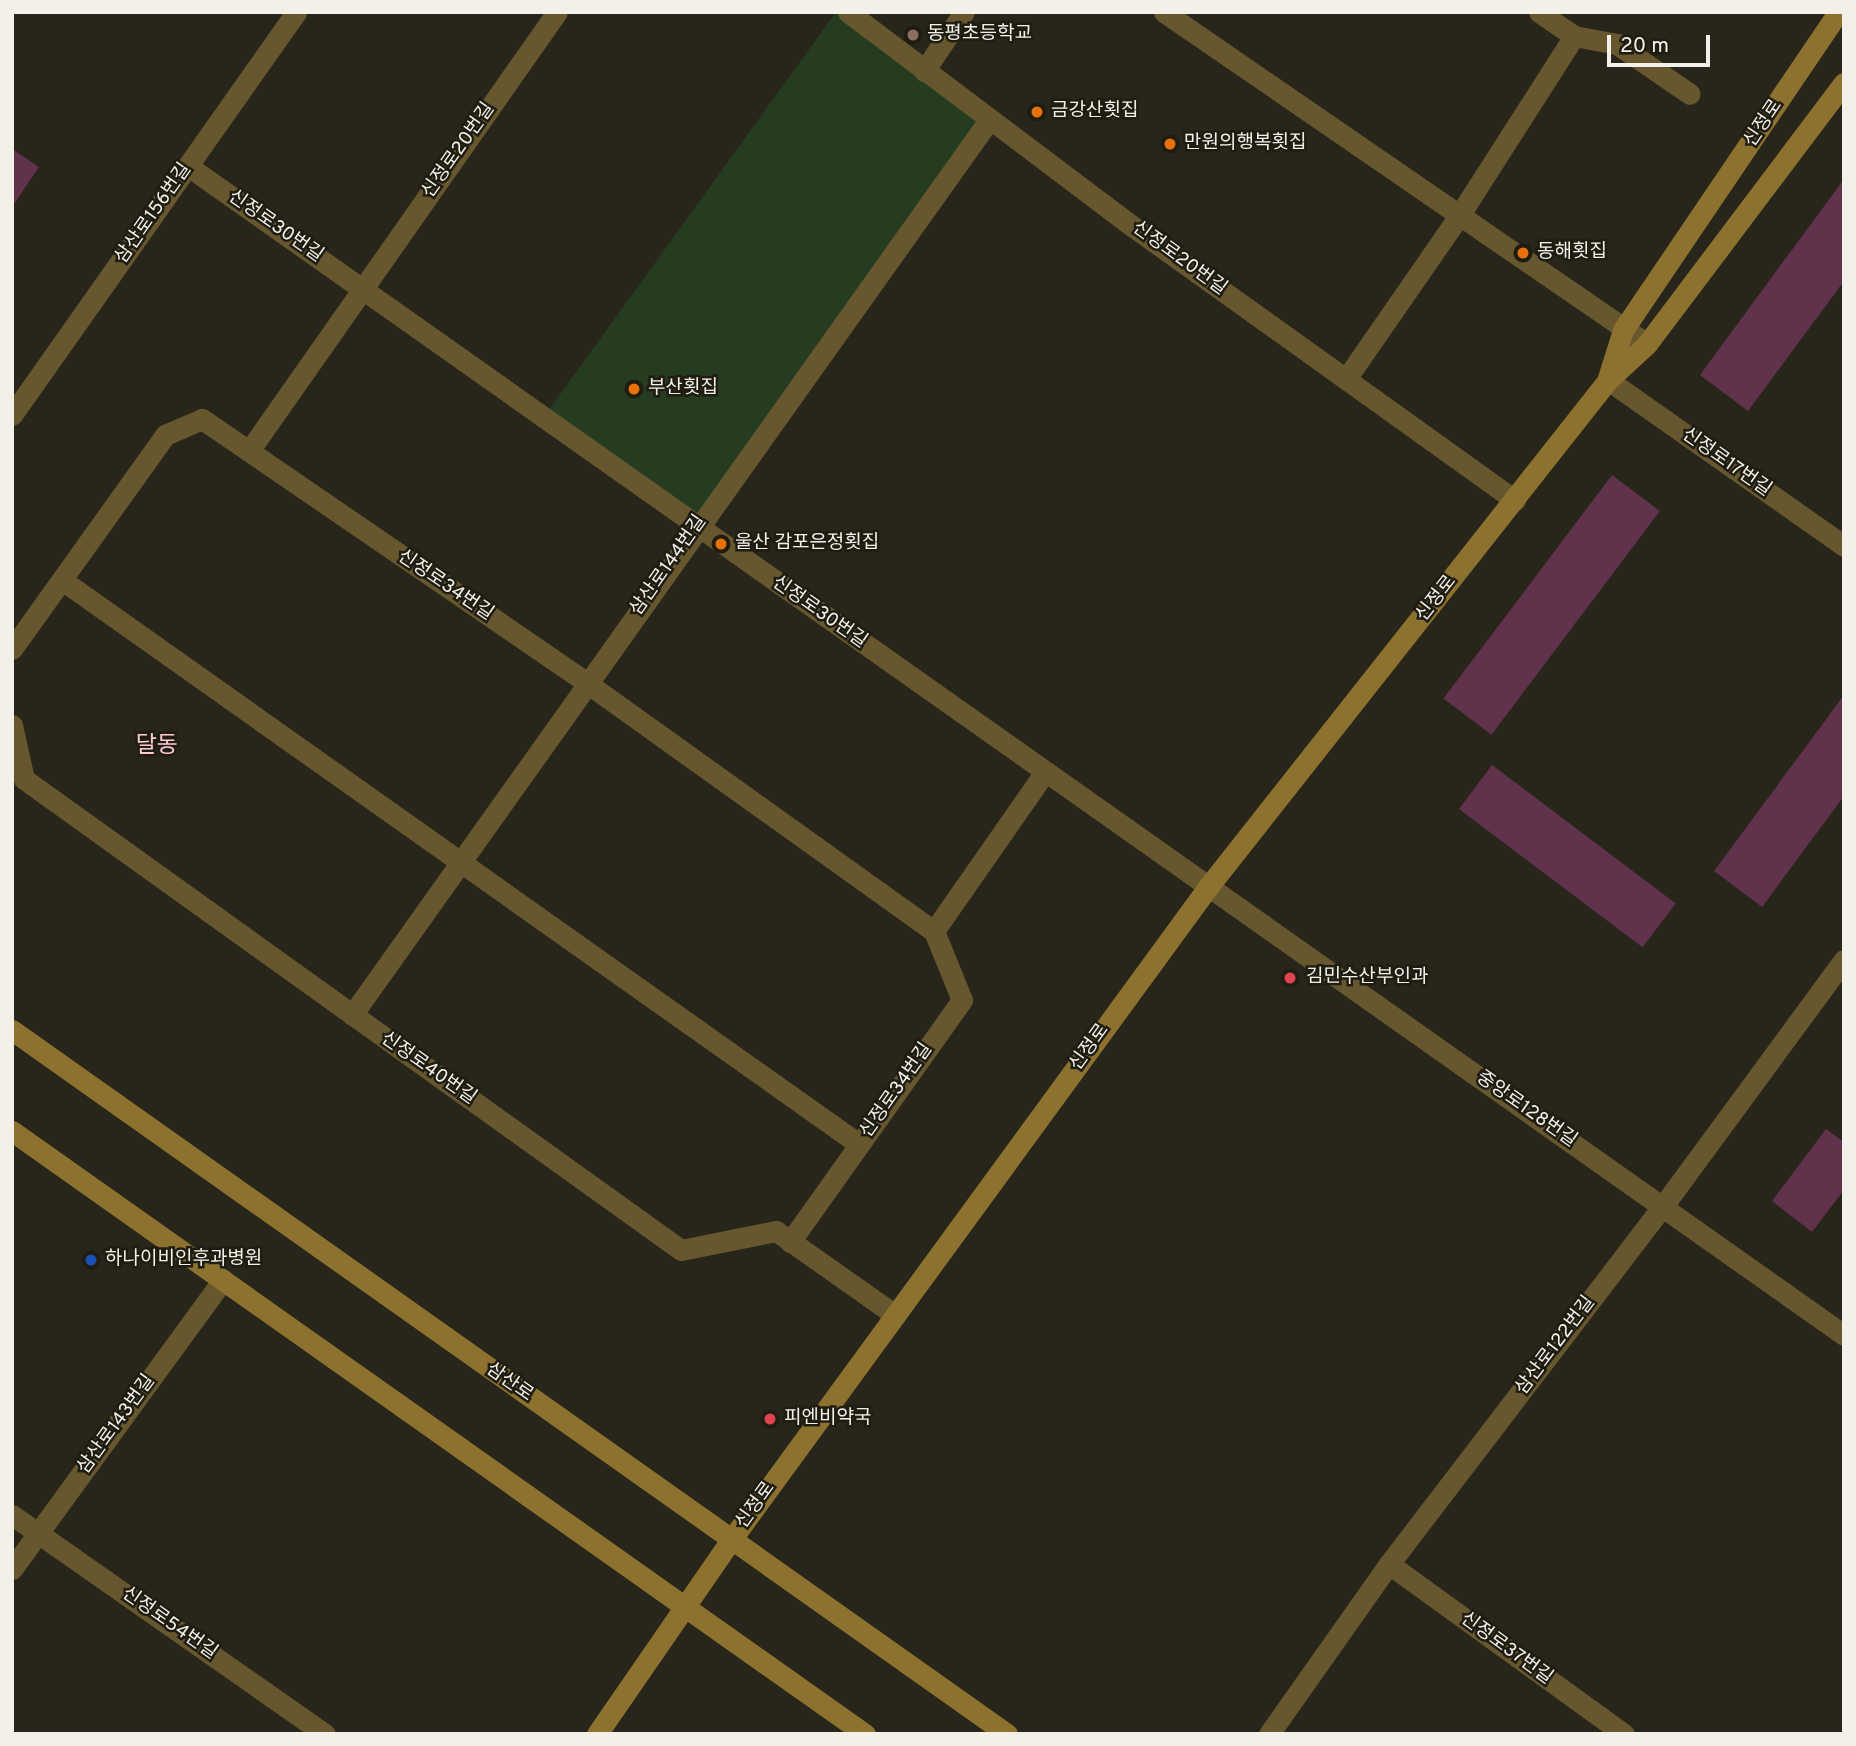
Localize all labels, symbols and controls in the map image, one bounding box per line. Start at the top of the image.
scale bar [1611,21,1714,65]
place label: 동평초등학교 [927,24,1032,46]
marker: 동평초등학교 [905,27,921,43]
text: 20 m [1620,33,1669,60]
street label: 신정로 [1740,96,1788,152]
street label: 신정로20번길 [418,99,500,203]
place label: 금강산횟집 [1051,101,1138,123]
marker: 금강산횟집 [1029,104,1045,120]
place label: 만원의행복횟집 [1184,133,1306,155]
marker: 만원의행복횟집 [1162,136,1178,152]
street label: 삼산로156번길 [111,159,197,269]
street label: 신정로30번길 [223,186,327,268]
street label: 신정로20번길 [1127,217,1231,301]
place label: 동해횟집 [1537,242,1607,264]
marker: 동해횟집 [1515,245,1531,261]
place label: 부산횟집 [648,378,718,400]
marker: 부산횟집 [626,381,642,397]
street label: 신정로17번길 [1677,424,1775,502]
street label: 삼산로144번길 [626,511,712,621]
place label: 울산 감포은정횟집 [735,533,879,555]
marker: 울산 감포은정횟집 [713,536,729,552]
street label: 신정로34번길 [393,546,497,626]
street label: 신정로 [1412,571,1462,627]
street label: 신정로30번길 [767,572,871,654]
district label: 달동 [136,733,178,761]
place label: 김민수산부인과 [1306,967,1428,989]
marker: 김민수산부인과 [1280,968,1300,988]
street label: 신정로 [1065,1020,1115,1076]
street label: 신정로40번길 [376,1028,480,1110]
street label: 신정로34번길 [856,1039,938,1143]
street label: 중앙로128번길 [1471,1067,1581,1153]
place label: 하나이비인후과병원 [105,1249,262,1271]
marker: 하나이비인후과병원 [83,1252,99,1268]
street label: 삼산로122번길 [1511,1292,1601,1400]
street label: 삼산로 [481,1359,537,1407]
street label: 삼산로143번길 [73,1371,161,1479]
place label: 피엔비약국 [784,1408,871,1430]
marker: 피엔비약국 [762,1411,778,1427]
street label: 신정로 [731,1478,781,1534]
street label: 신정로54번길 [117,1583,221,1665]
street label: 신정로37번길 [1455,1608,1557,1690]

